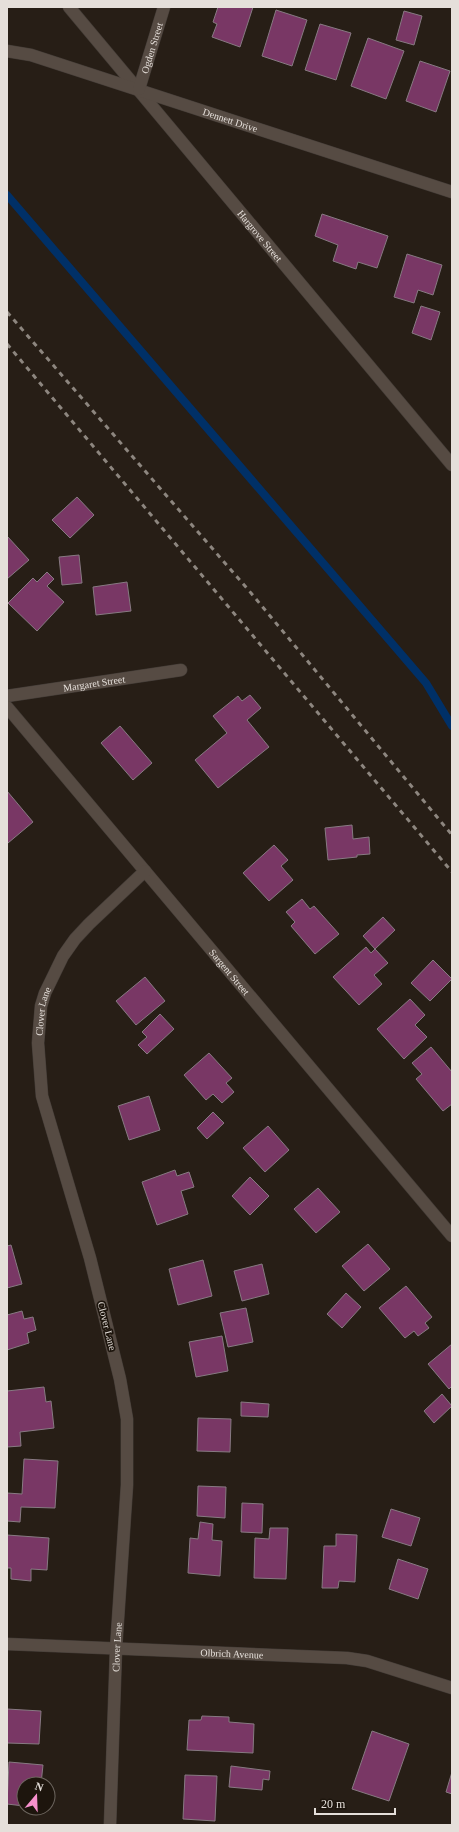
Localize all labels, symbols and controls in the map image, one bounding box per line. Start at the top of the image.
street label: Ogden Street [139,21,165,75]
street label: Dennett Drive [202,106,260,134]
street label: Hargrove Street [236,208,285,264]
street label: Margaret Street [62,673,126,693]
street label: Sargent Street [207,947,252,997]
street label: Clover Lane [33,984,53,1036]
street label: Clover Lane [96,1301,118,1352]
street label: Clover Lane [110,1621,123,1672]
street label: Olbrich Avenue [200,1646,264,1660]
north arrow [16,1776,56,1816]
text: N [34,1780,45,1794]
scale bar [315,1790,395,1816]
text: 20 m [321,1797,346,1811]

